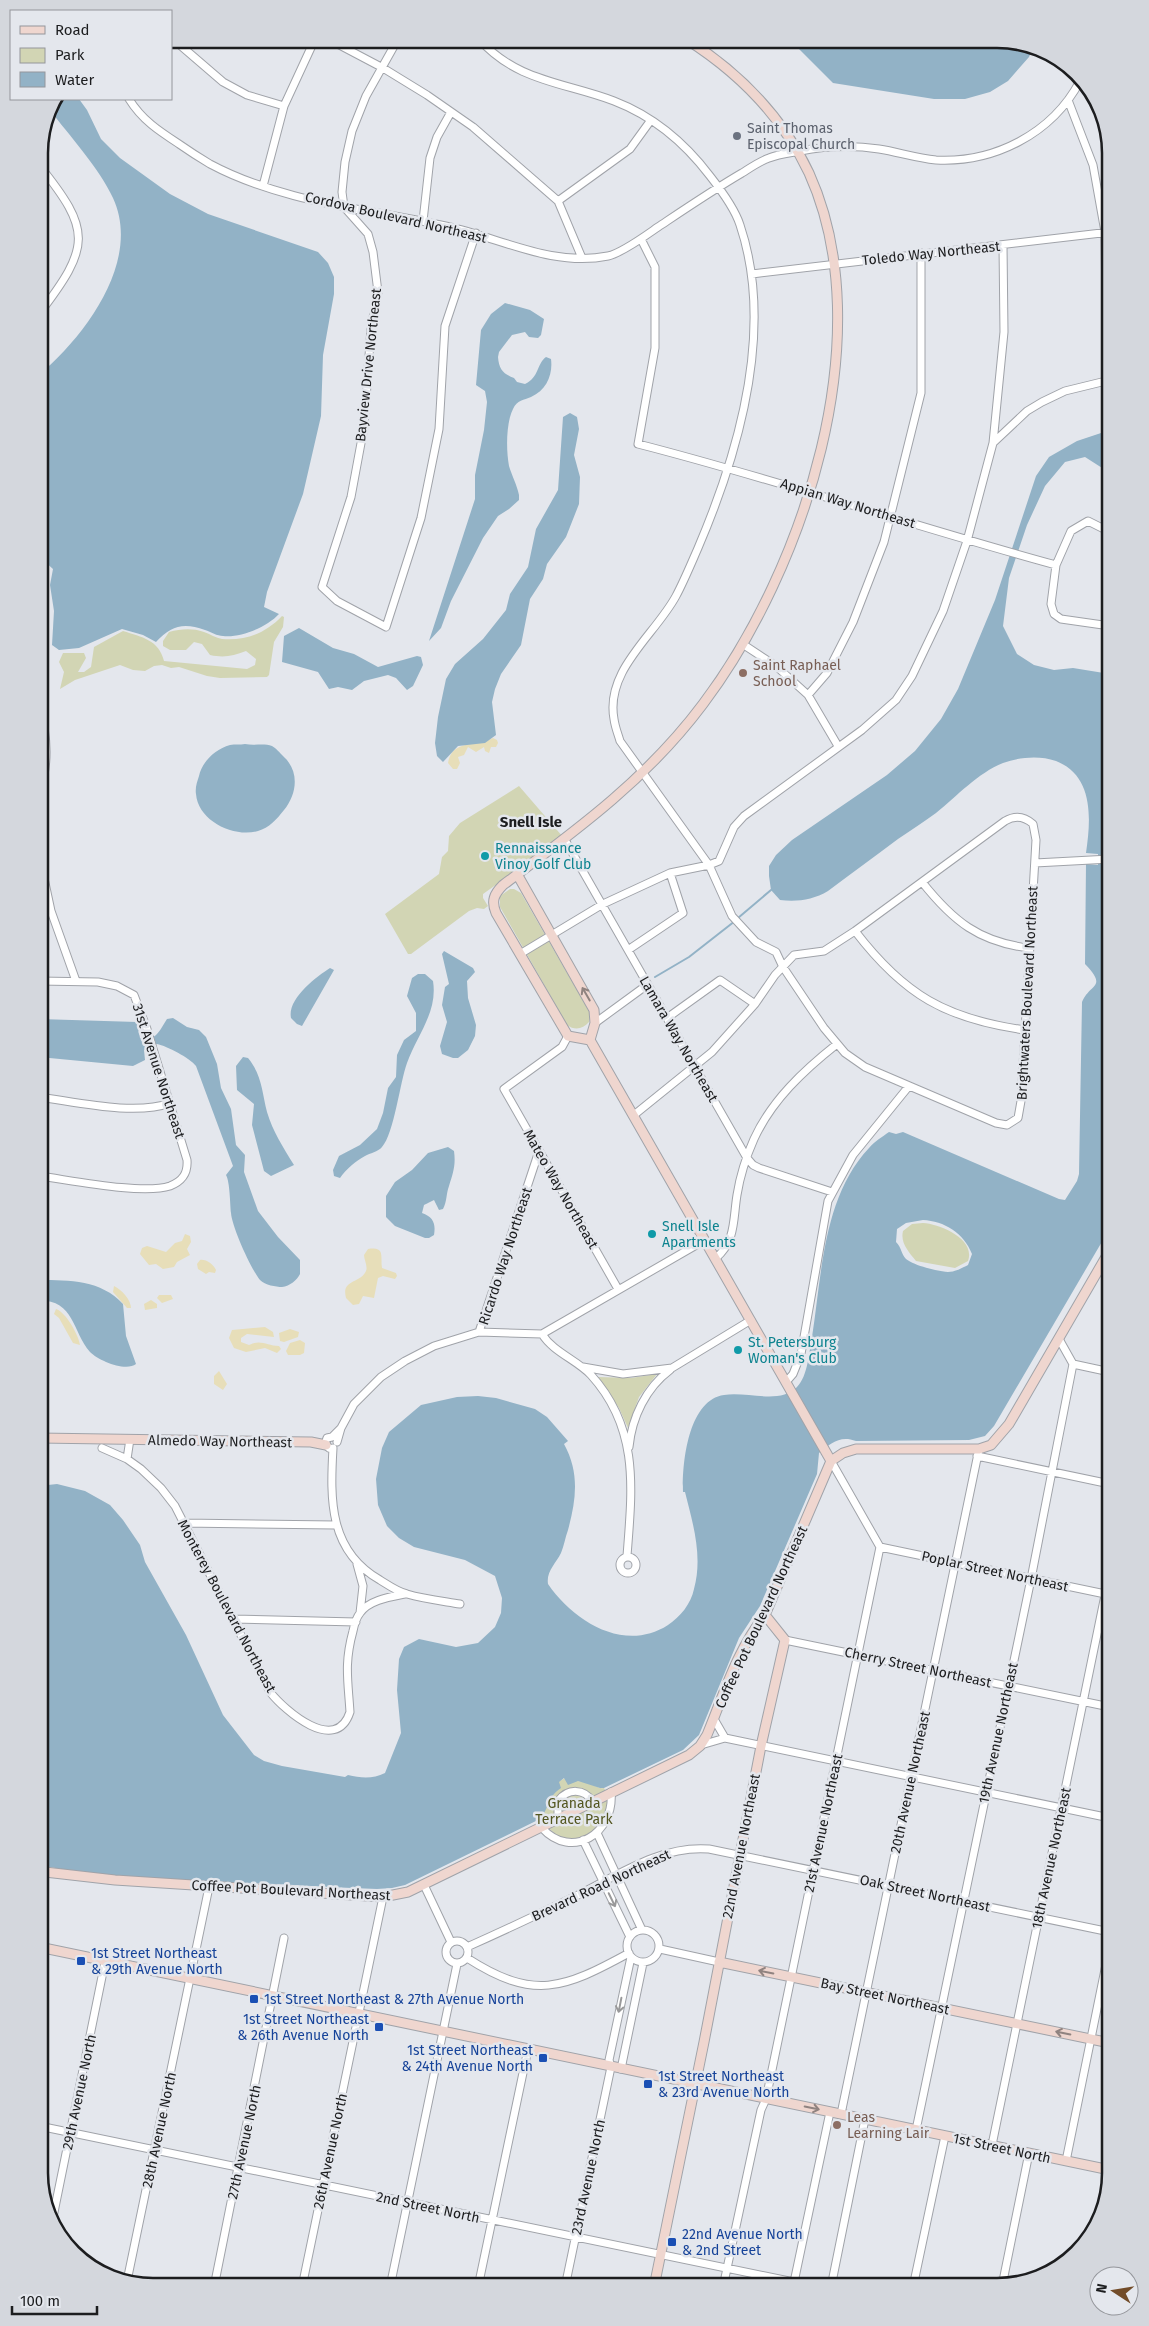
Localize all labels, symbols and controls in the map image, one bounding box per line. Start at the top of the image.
legend [10,10,172,100]
text: Road [55,21,90,39]
text: Park [55,46,85,64]
text: Water [55,71,94,89]
place label: Saint Thomas Episcopal Church [747,120,855,153]
marker: Saint Thomas Episcopal Church [731,130,743,142]
street label: Cordova Boulevard Northeast [303,188,489,247]
street label: Toledo Way Northeast [861,238,1002,269]
street label: Bayview Drive Northeast [352,286,385,443]
street label: Appian Way Northeast [778,475,918,532]
place label: Saint Raphael School [753,657,841,690]
marker: Saint Raphael School [737,667,749,679]
district label: Snell Isle [500,813,562,831]
place label: Rennaissance Vinoy Golf Club [495,840,591,873]
marker: Rennaissance Vinoy Golf Club [479,850,491,862]
street label: Brightwaters Boulevard Northeast [1013,885,1042,1101]
street label: Lamara Way Northeast [636,973,722,1106]
one-way arrow [580,987,590,1002]
street label: 31st Avenue Northeast [129,1001,189,1142]
street label: Mateo Way Northeast [519,1127,602,1253]
street label: Ricardo Way Northeast [475,1184,536,1327]
place label: Snell Isle Apartments [662,1218,736,1251]
marker: Snell Isle Apartments [646,1228,658,1240]
place label: St. Petersburg Woman's Club [748,1334,837,1367]
marker: St. Petersburg Woman's Club [732,1344,744,1356]
street label: Almedo Way Northeast [148,1432,293,1451]
street label: Monterey Boulevard Northeast [174,1517,280,1697]
street label: Coffee Pot Boulevard Northeast [712,1522,812,1711]
street label: Poplar Street Northeast [920,1548,1071,1596]
street label: Cherry Street Northeast [843,1644,994,1692]
street label: 19th Avenue Northeast [975,1660,1022,1805]
street label: 20th Avenue Northeast [887,1709,934,1855]
street label: 21st Avenue Northeast [801,1751,847,1894]
street label: 22nd Avenue Northeast [719,1771,764,1920]
street label: 18th Avenue Northeast [1028,1785,1075,1930]
park label: Granada Terrace Park [535,1795,613,1828]
street label: Brevard Road Northeast [529,1845,674,1925]
street label: Oak Street Northeast [858,1871,992,1916]
street label: Coffee Pot Boulevard Northeast [191,1877,392,1904]
one-way arrow [608,1892,617,1907]
place label: 1st Street Northeast & 29th Avenue North [91,1945,223,1978]
marker: 1st Street Northeast & 29th Avenue North [75,1955,87,1967]
one-way arrow [759,1967,775,1976]
street label: Bay Street Northeast [819,1975,952,2019]
place label: 1st Street Northeast & 27th Avenue North [264,1991,524,2008]
marker: 1st Street Northeast & 27th Avenue North [248,1993,260,2005]
one-way arrow [615,1996,624,2012]
place label: 1st Street Northeast & 26th Avenue North [237,2011,370,2044]
marker: 1st Street Northeast & 26th Avenue North [373,2021,385,2033]
one-way arrow [1055,2028,1071,2037]
street label: 29th Avenue North [59,2033,100,2151]
place label: 1st Street Northeast & 24th Avenue North [402,2042,534,2075]
marker: 1st Street Northeast & 24th Avenue North [537,2052,549,2064]
place label: 1st Street Northeast & 23rd Avenue North [658,2068,789,2101]
street label: 28th Avenue North [139,2071,180,2190]
marker: 1st Street Northeast & 23rd Avenue North [642,2078,654,2090]
street label: 27th Avenue North [224,2083,265,2201]
street label: 26th Avenue North [310,2092,351,2211]
one-way arrow [803,2104,819,2113]
place label: Leas Learning Lair [847,2109,930,2142]
street label: 23rd Avenue North [568,2118,609,2236]
marker: Leas Learning Lair [831,2119,843,2131]
street label: 1st Street North [951,2130,1052,2167]
street label: 2nd Street North [375,2188,481,2227]
place label: 22nd Avenue North & 2nd Street [682,2226,803,2259]
marker: 22nd Avenue North & 2nd Street [666,2236,678,2248]
north arrow [1089,2266,1139,2316]
text: N [1092,2282,1111,2295]
scale bar [12,2284,98,2316]
text: 100 m [20,2292,60,2310]

